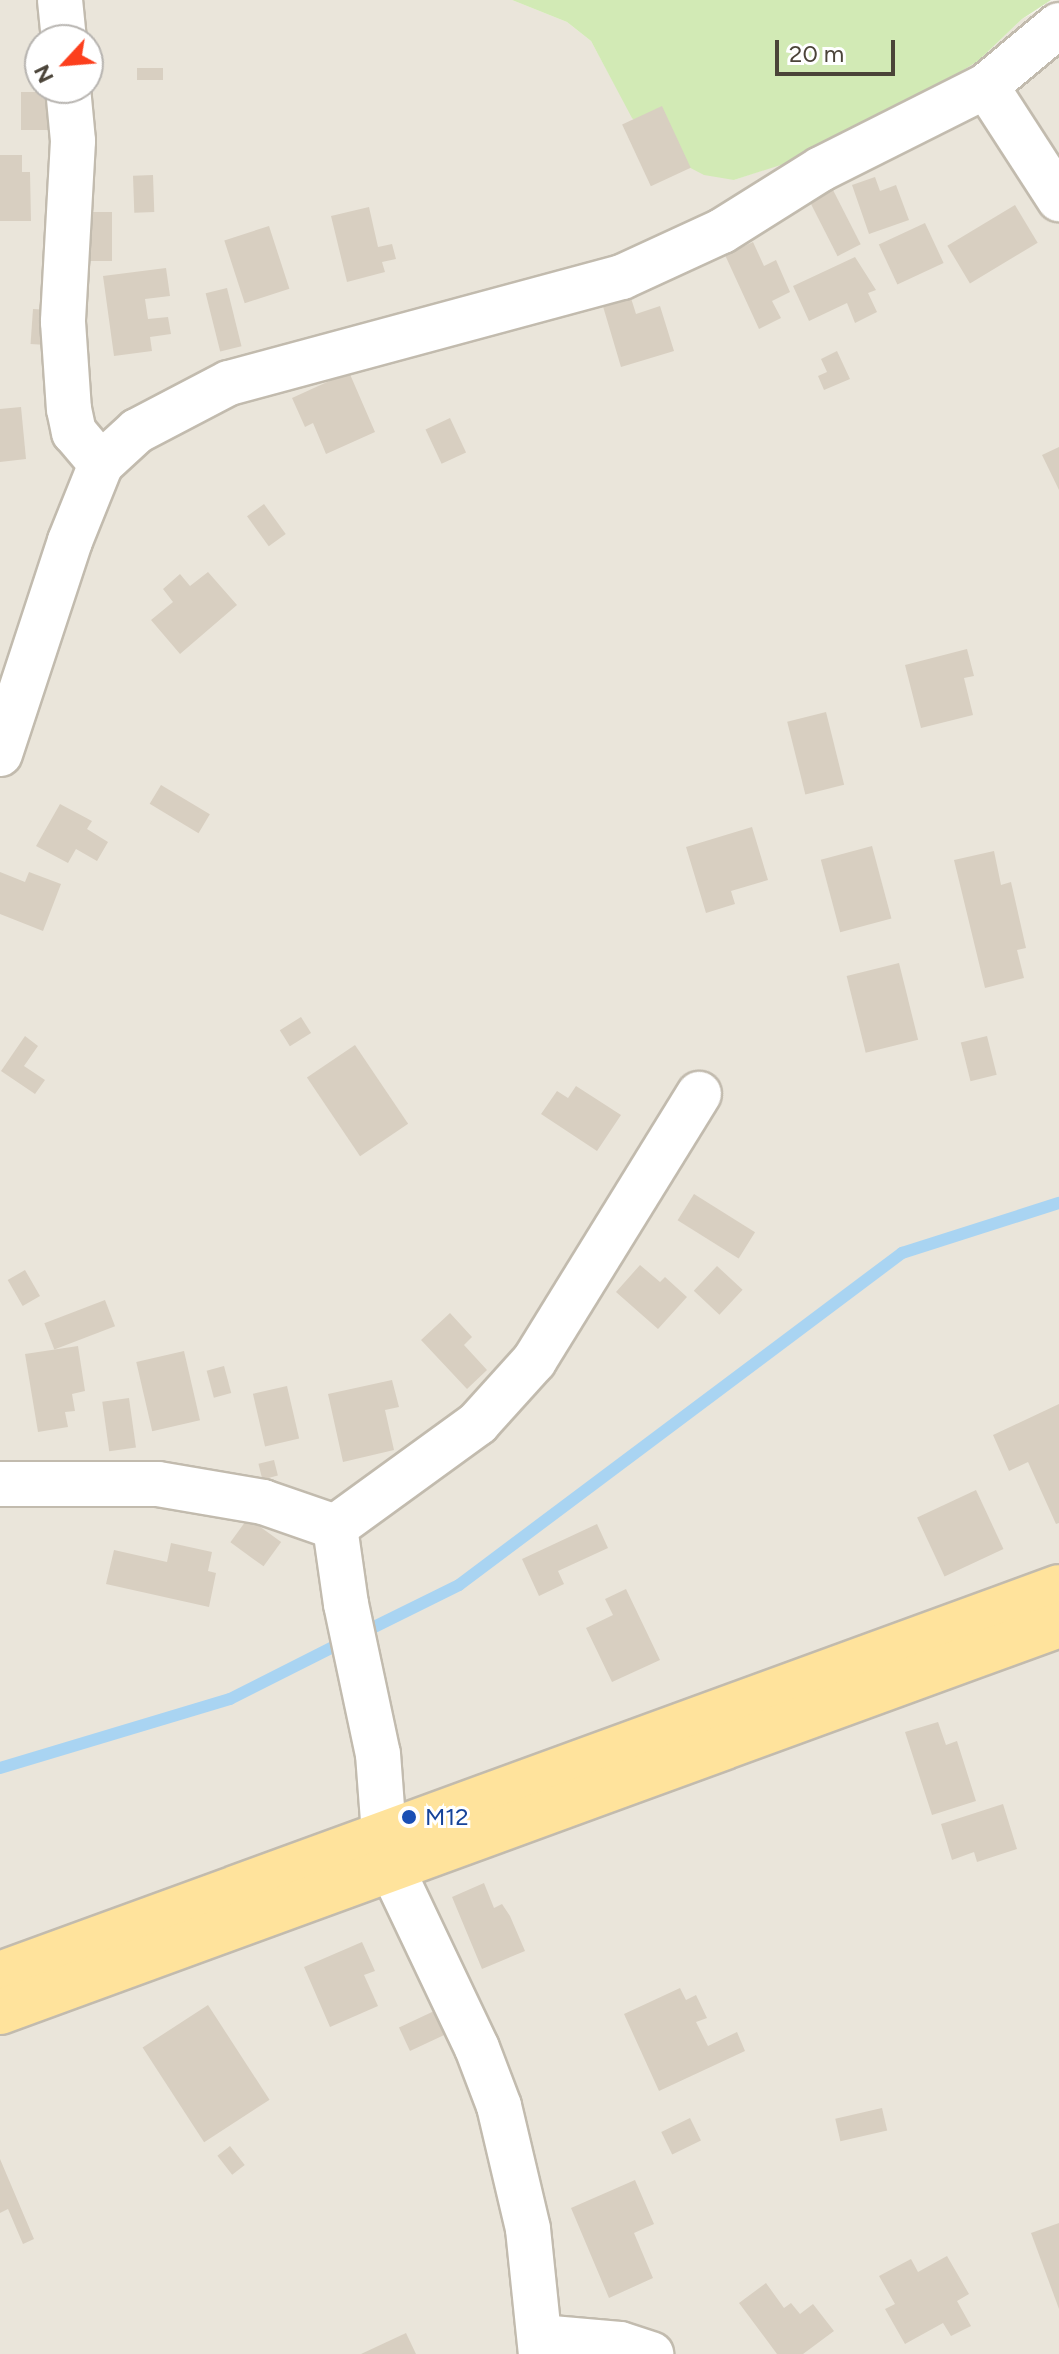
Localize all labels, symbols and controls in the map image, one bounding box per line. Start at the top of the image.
north arrow [24,24,104,104]
scale bar [779,24,899,74]
text: 20 m [789,39,844,68]
text: N [28,60,60,87]
place label: M12 [425,1803,469,1831]
marker: M12 [400,1808,418,1826]

